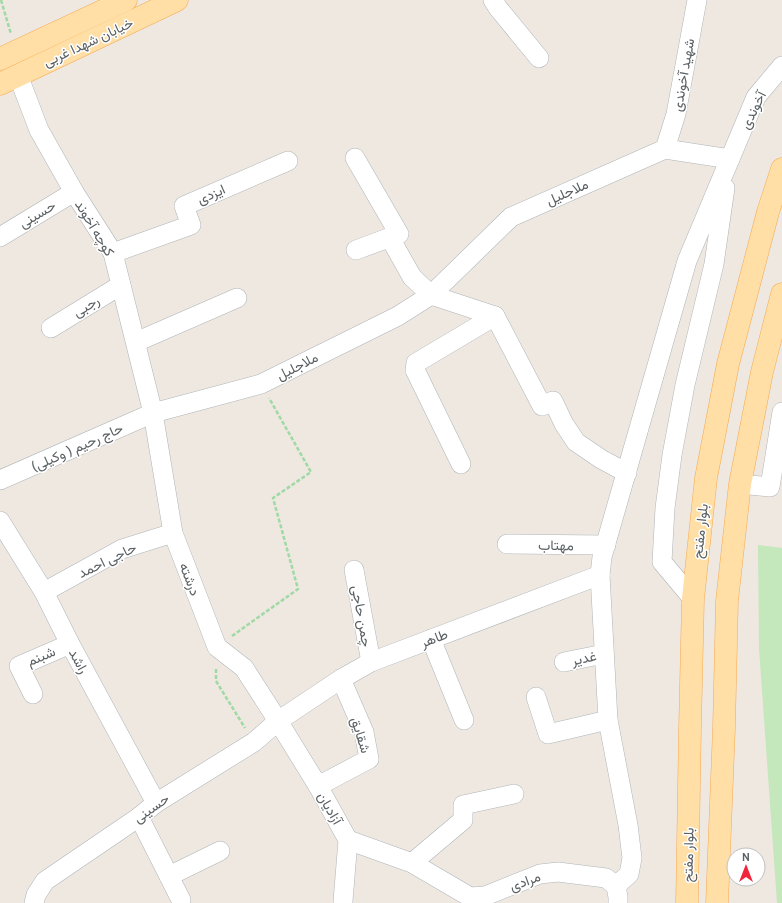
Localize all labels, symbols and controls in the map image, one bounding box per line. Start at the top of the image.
street label: خیابان شهدا غربی [40,13,136,71]
street label: شهید آخوندی [668,37,698,113]
street label: آخوندی [736,86,771,132]
street label: ملاجلیل [543,175,591,209]
street label: ایزدی [194,180,228,208]
street label: حسینی [15,196,59,232]
street label: کوچه آخوند [70,197,119,260]
street label: رجبی [69,291,103,321]
street label: ملاجلیل [273,348,321,384]
street label: حاج رحیم ( وکیلی) [28,419,127,477]
street label: بلوار مفتح [688,503,714,560]
street label: مهتاب [538,536,574,554]
street label: حاجی احمد [75,538,139,582]
street label: درشته [175,560,205,598]
street label: چمن حاجی [347,584,376,648]
street label: طاهر [417,625,450,652]
street label: شبنم [24,642,58,670]
street label: راشد [65,645,93,677]
street label: غدیر [569,647,598,670]
street label: شقایق [347,715,375,755]
street label: حسینی [129,789,173,827]
street label: آزادیان [314,789,347,829]
street label: بلوار مفتح [679,827,699,883]
north arrow [726,847,766,887]
text: N [742,850,750,864]
street label: مرادی [507,867,543,895]

